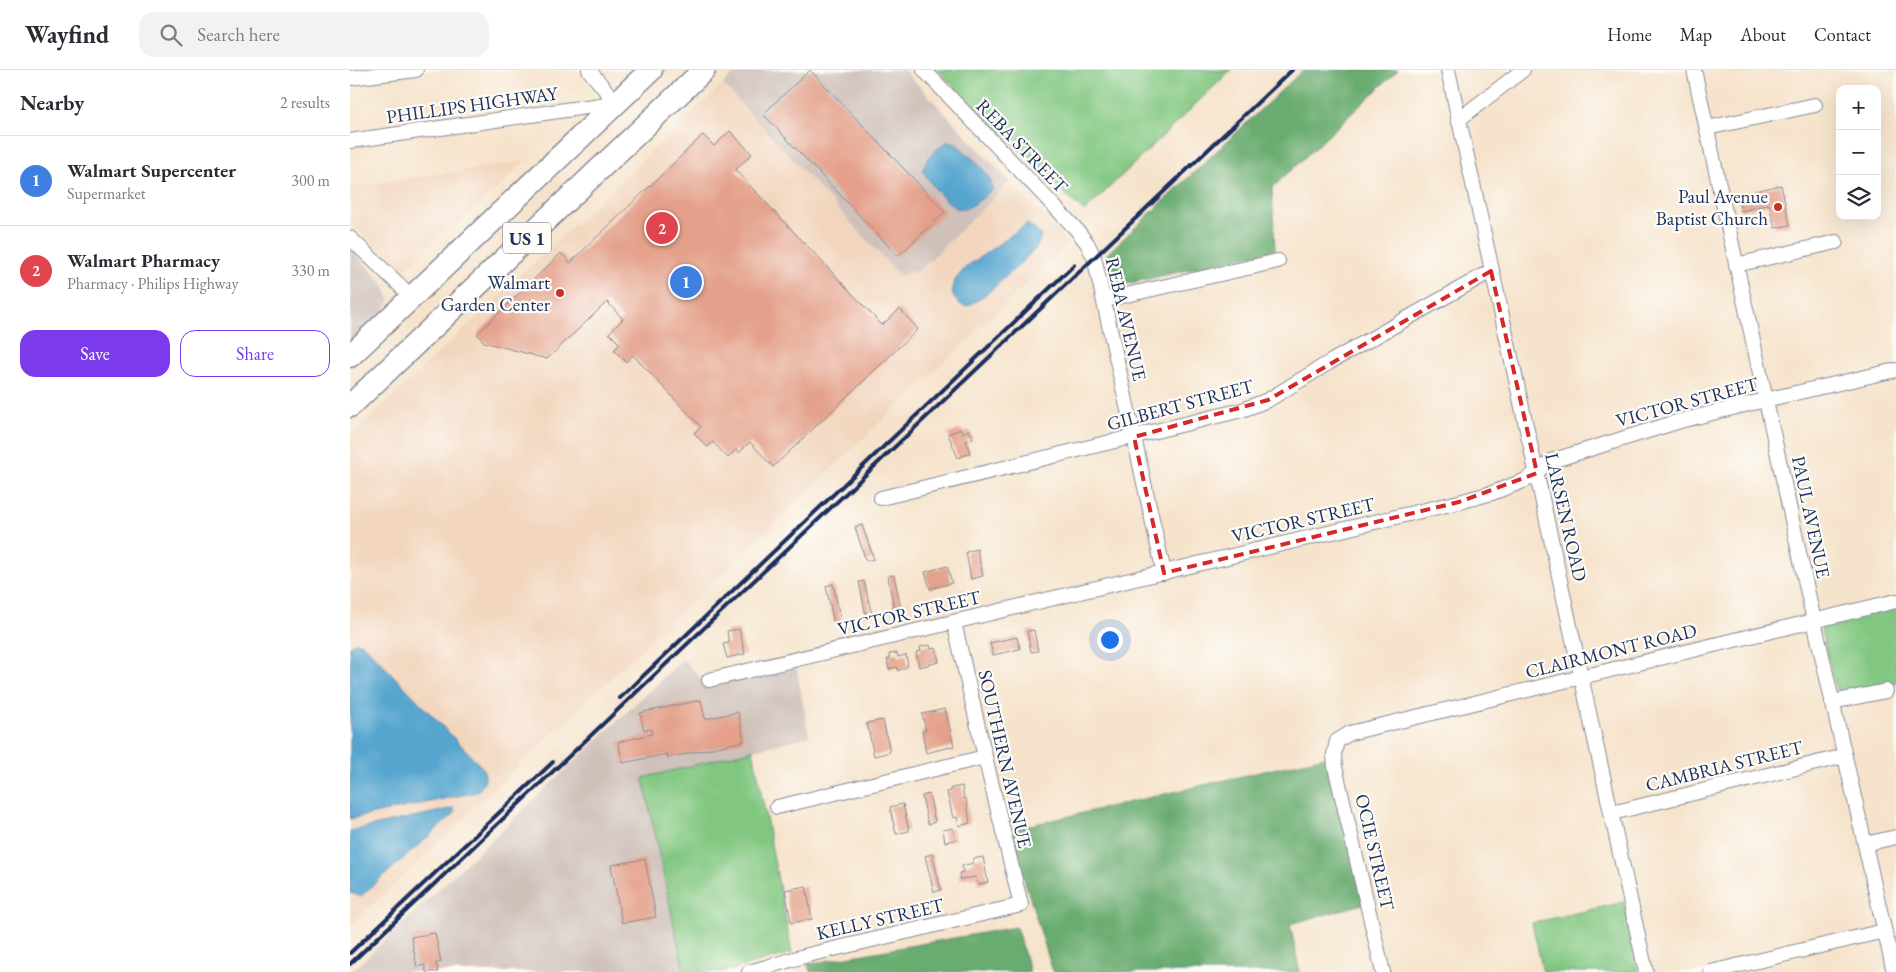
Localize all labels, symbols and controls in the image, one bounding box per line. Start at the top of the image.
search box [139,12,489,57]
text: Wayfind [25,19,109,50]
icon: search [157,21,185,49]
text: Search here [197,22,280,47]
text: Home [1607,23,1652,46]
text: Map [1680,23,1712,46]
text: About [1740,23,1786,46]
text: Contact [1814,23,1871,46]
street label: PHILLIPS HIGHWAY [385,80,560,129]
map controls [1836,85,1881,220]
button: + [1836,85,1881,130]
text: Nearby [20,89,84,116]
text: 2 results [280,92,330,113]
street label: REBA STREET [971,94,1073,199]
button: − [1836,130,1881,175]
text: Walmart Supercenter [67,158,236,183]
text: 1 [32,170,40,191]
text: 300 m [291,170,330,191]
button: layers [1836,175,1881,220]
text: Supermarket [67,183,146,204]
place label: Paul Avenue Baptist Church [1656,184,1768,231]
marker: Paul Avenue Baptist Church [1772,201,1784,213]
pin: 2 [646,209,678,247]
road number: US 1 [503,222,551,254]
text: Walmart Pharmacy [67,248,220,273]
street label: REBA AVENUE [1100,255,1152,384]
text: 2 [32,260,40,281]
text: 330 m [291,260,330,281]
pin: 1 [670,263,702,301]
place label: Walmart Garden Center [441,270,551,317]
text: Pharmacy · Philips Highway [67,273,239,294]
marker: Walmart Garden Center [554,287,566,299]
button: Save [20,330,170,377]
button: Share [180,330,330,377]
street label: VICTOR STREET [1613,371,1761,433]
street label: GILBERT STREET [1104,373,1256,437]
street label: LARSEN ROAD [1539,450,1593,584]
street label: PAUL AVENUE [1786,453,1836,581]
street label: VICTOR STREET [1229,491,1377,549]
street label: VICTOR STREET [835,584,983,642]
street label: CLAIRMONT ROAD [1523,618,1699,684]
your location [1097,627,1123,653]
street label: SOUTHERN AVENUE [972,667,1038,851]
street label: CAMBRIA STREET [1643,734,1805,798]
street label: OCIE STREET [1350,792,1401,913]
street label: KELLY STREET [814,892,946,946]

